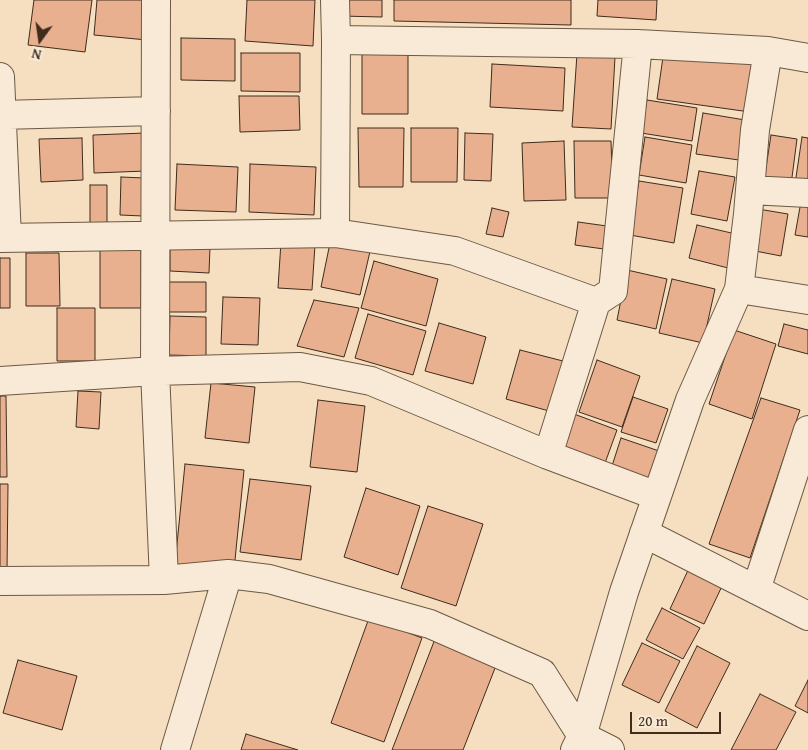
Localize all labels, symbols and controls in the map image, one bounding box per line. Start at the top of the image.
north arrow [15,15,65,65]
text: N [29,44,43,65]
scale bar [633,702,724,734]
text: 20 m [638,710,668,731]

